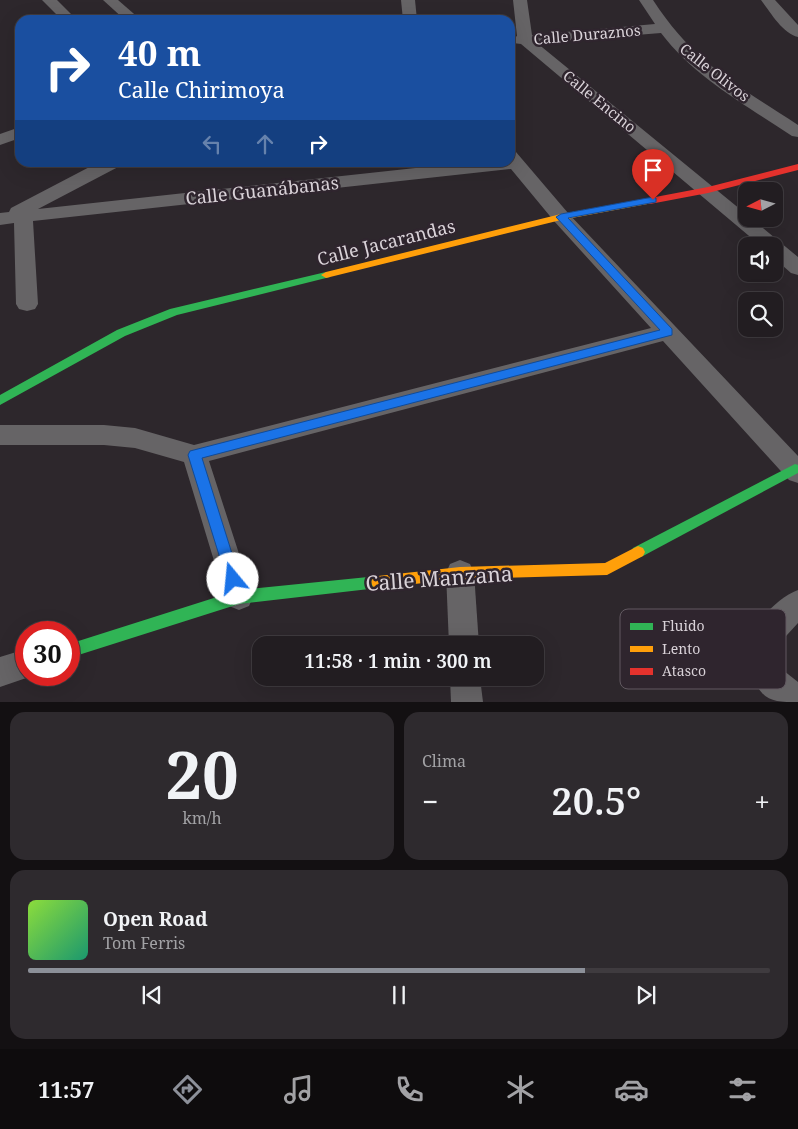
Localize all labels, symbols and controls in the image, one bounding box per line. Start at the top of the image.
street label: Calle Duraznos [533,19,642,49]
text: 40 m [118,29,201,76]
icon: right [35,35,100,100]
street label: Calle Olivos [676,38,754,106]
street label: Calle Encino [559,65,641,137]
text: Calle Chirimoya [118,74,285,104]
icon: left [198,130,226,158]
icon: ahead [251,130,279,158]
icon: right [304,130,332,158]
pin [632,149,674,200]
icon: arrive [639,156,667,184]
street label: Calle Guanábanas [184,170,340,210]
north arrow [738,182,782,228]
map controls [738,182,783,337]
street label: Calle Jacarandas [315,213,457,271]
button: sound [738,237,783,282]
button: search [738,292,783,337]
position arrow [206,552,258,604]
street label: Calle Manzana [364,559,514,597]
legend [620,609,786,689]
text: Fluido [662,616,705,635]
speed limit sign: 30 [15,621,80,686]
text: Lento [662,639,700,658]
text: 11:58 · 1 min · 300 m [304,648,492,674]
text: Atasco [662,661,706,680]
text: 20 [165,730,239,818]
text: Clima [422,750,466,772]
text: 20.5° [551,774,641,826]
text: − [422,782,438,820]
text: + [754,782,770,820]
text: km/h [182,807,222,829]
text: Open Road [103,906,208,932]
text: Tom Ferris [103,932,185,954]
icon: previous [138,981,166,1009]
icon: pause [385,981,413,1009]
icon: next [632,981,660,1009]
icon: directions [170,1072,205,1107]
icon: music [281,1072,316,1107]
icon: phone [392,1072,427,1107]
icon: climate [503,1072,538,1107]
icon: car [614,1072,649,1107]
icon: filters [725,1072,760,1107]
text: 11:57 [38,1074,94,1104]

